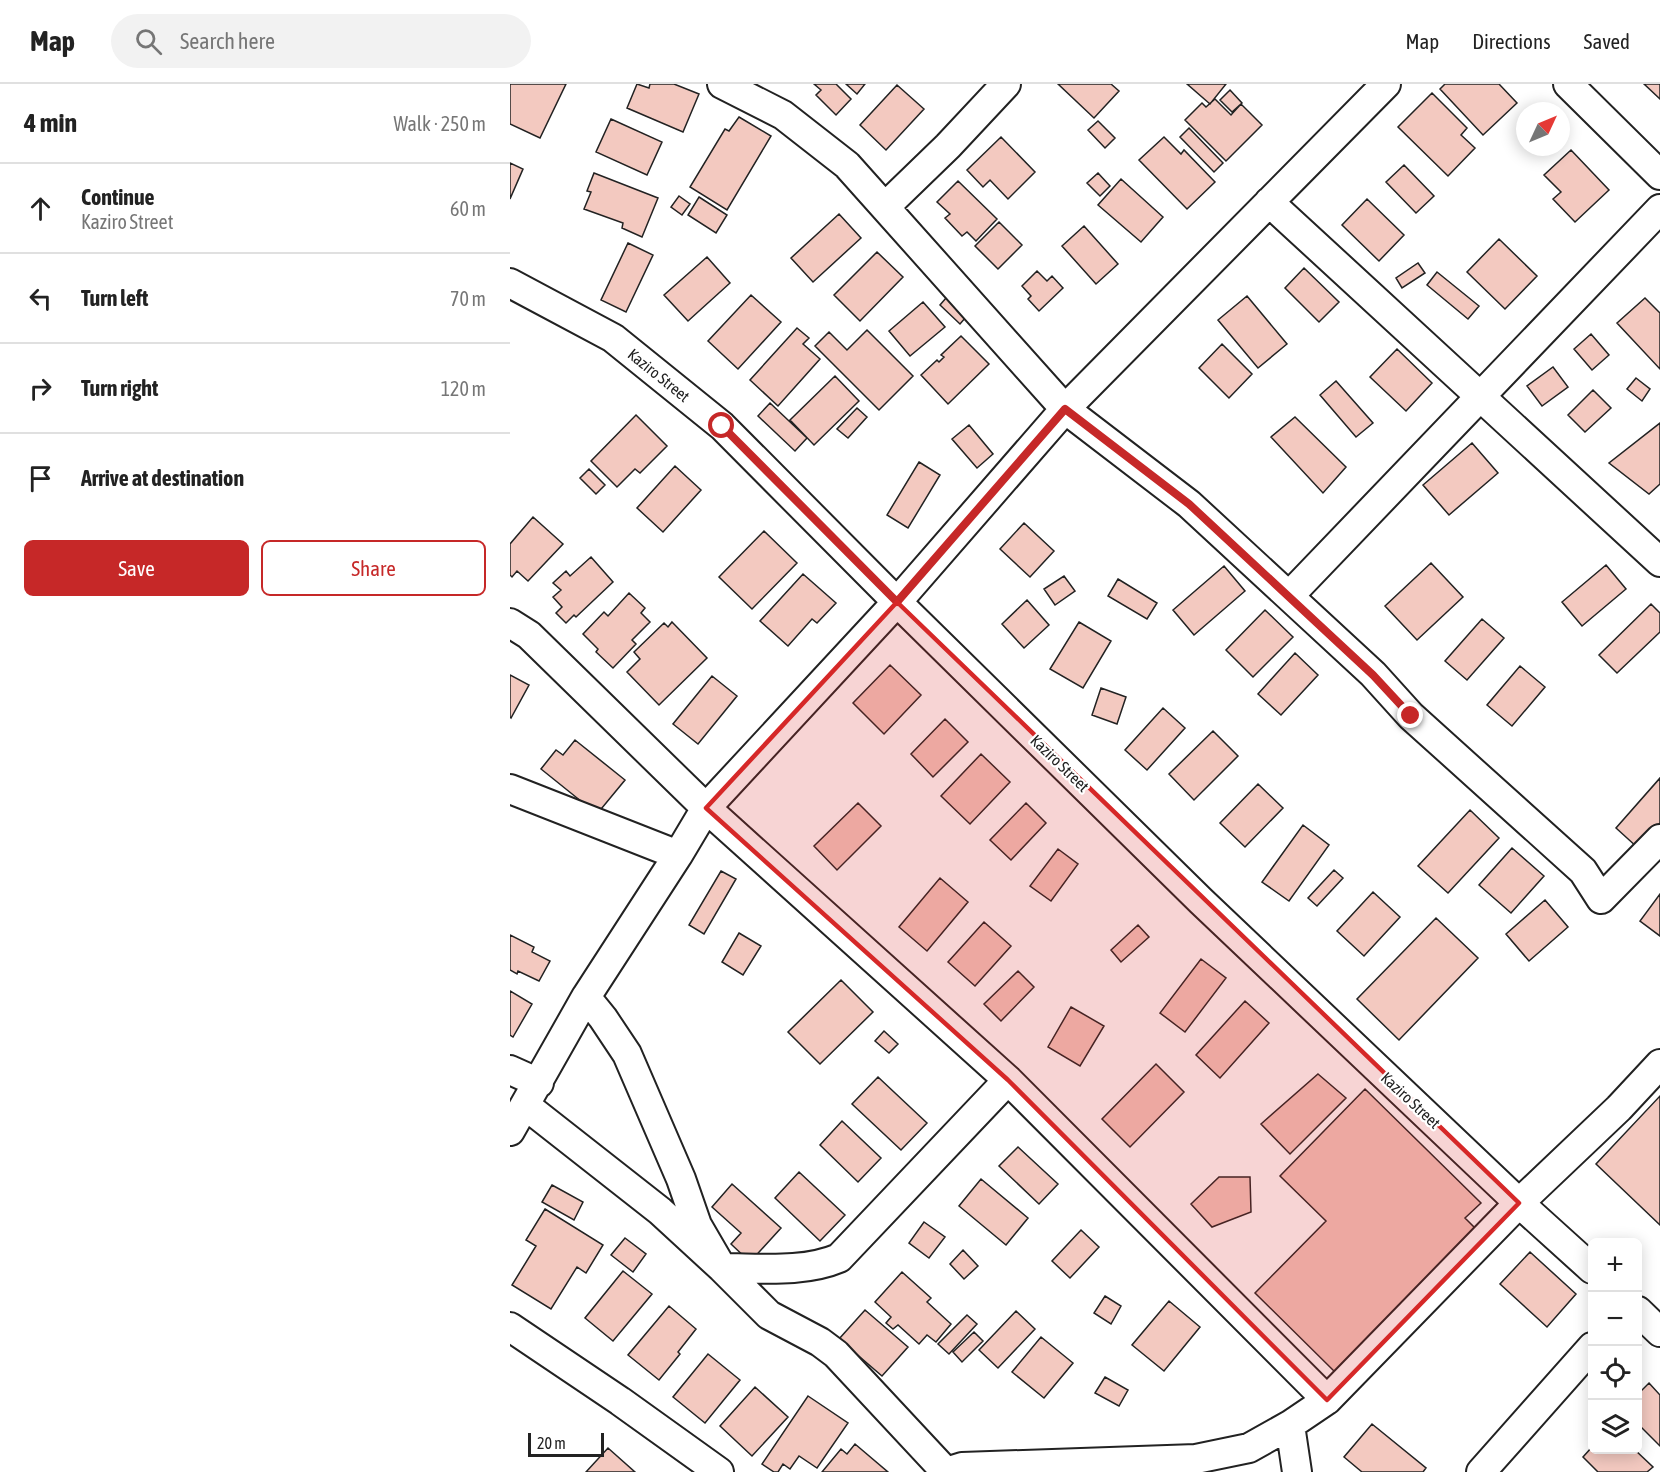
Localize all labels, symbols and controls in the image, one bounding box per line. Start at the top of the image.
search box [111,14,531,68]
text: Map [30,25,75,57]
icon: search [132,25,165,58]
text: Search here [180,28,275,54]
text: Map [1405,29,1439,53]
text: Directions [1472,29,1551,53]
text: Saved [1584,29,1630,53]
north arrow [1516,102,1570,156]
text: 4 min [24,108,77,138]
text: Walk · 250 m [394,112,486,135]
text: Continue [81,184,155,210]
icon: ahead [24,192,57,225]
text: 60 m [450,197,486,220]
text: Kaziro Street [81,210,173,233]
icon: left [24,282,57,315]
text: Turn left [81,285,148,311]
text: 70 m [450,287,486,310]
street label: Kaziro Street [625,345,694,406]
icon: right [24,372,57,405]
text: Turn right [81,375,158,401]
text: 120 m [441,377,486,400]
route start [708,412,734,438]
icon: arrive [24,462,57,495]
text: Arrive at destination [81,465,244,491]
button: Save [24,540,249,596]
button: Share [261,540,486,596]
route end [1397,702,1423,728]
street label: Kaziro Street [1027,731,1093,795]
street label: Kaziro Street [1378,1068,1444,1132]
map controls [1588,1238,1642,1454]
button: + [1588,1238,1642,1292]
button: − [1588,1292,1642,1346]
button: locate [1588,1346,1642,1400]
button: layers [1588,1400,1642,1454]
scale bar [528,1430,604,1458]
text: 20 m [537,1434,566,1452]

